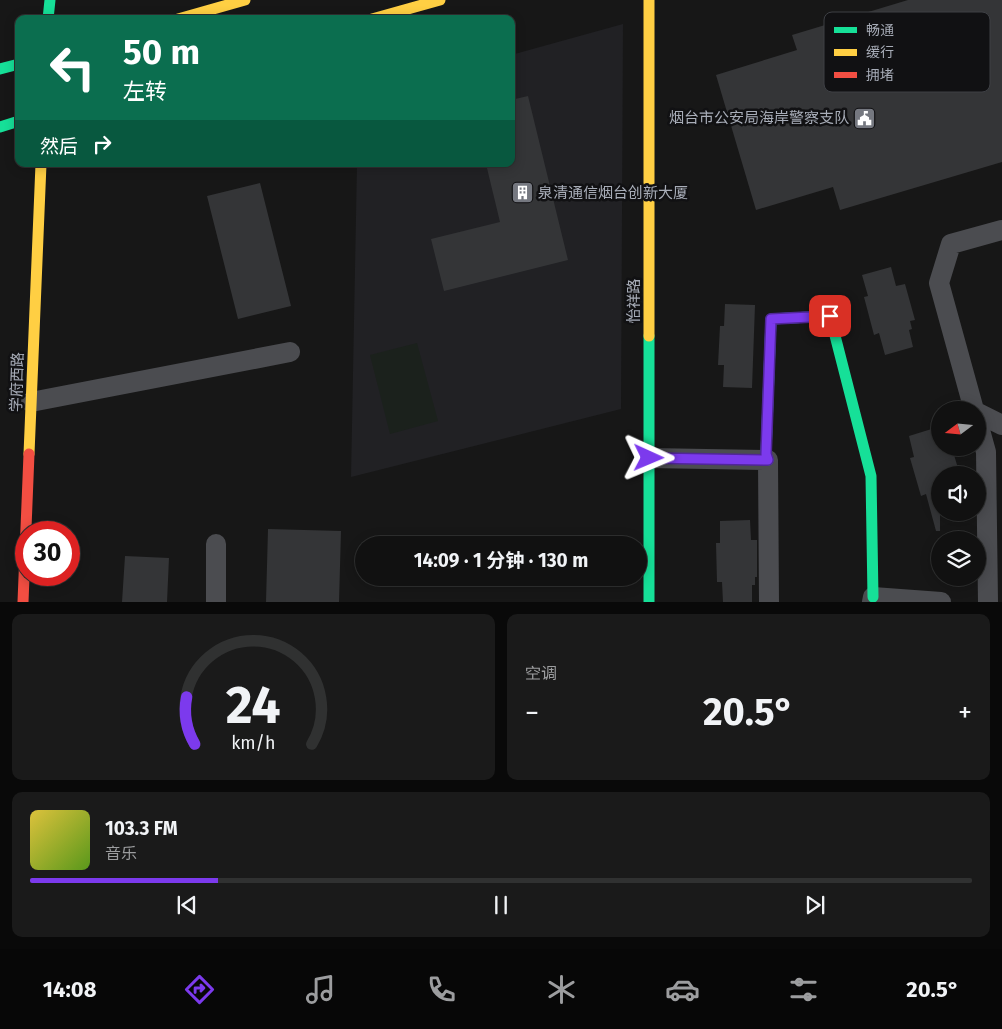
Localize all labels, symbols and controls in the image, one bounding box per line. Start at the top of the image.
legend [824,12,990,92]
text: 畅通 [866,22,894,39]
text: 50 m [123,31,200,73]
icon: left [40,35,105,100]
text: 缓行 [866,44,894,61]
text: 拥堵 [866,67,894,84]
text: 左转 [123,78,167,105]
public building icon: 烟台市公安局海岸警察支队 [853,106,877,130]
place label: 烟台市公安局海岸警察支队 [669,109,849,127]
icon: right [88,130,116,158]
text: 然后 [40,135,78,158]
building icon: 泉清通信烟台创新大厦 [510,181,534,205]
place label: 泉清通信烟台创新大厦 [538,184,688,202]
street label: 怡祥路 [625,278,643,324]
pin [809,295,851,337]
icon: arrive [816,302,844,330]
street label: 学府西路 [7,352,27,412]
north arrow [931,401,986,456]
map controls [931,401,986,586]
position arrow [622,431,674,483]
button: sound [931,466,986,521]
speed limit sign: 30 [15,521,80,586]
button: layers [931,531,986,586]
text: 14:09 · 1 分钟 · 130 m [414,549,588,572]
text: 空调 [525,664,557,683]
text: 24 [226,674,281,737]
text: 20.5° [703,689,794,735]
text: − [525,696,539,729]
text: + [958,696,972,729]
text: km/h [231,732,276,754]
text: 103.3 FM [105,817,178,840]
text: 音乐 [105,844,137,863]
icon: previous [173,891,201,919]
icon: pause [487,891,515,919]
icon: next [801,891,829,919]
icon: directions [182,972,217,1007]
icon: music [303,972,338,1007]
icon: phone [424,972,459,1007]
icon: climate [544,972,579,1007]
icon: car [665,972,700,1007]
icon: filters [786,972,821,1007]
text: 14:08 [43,976,96,1003]
text: 20.5° [906,976,959,1003]

